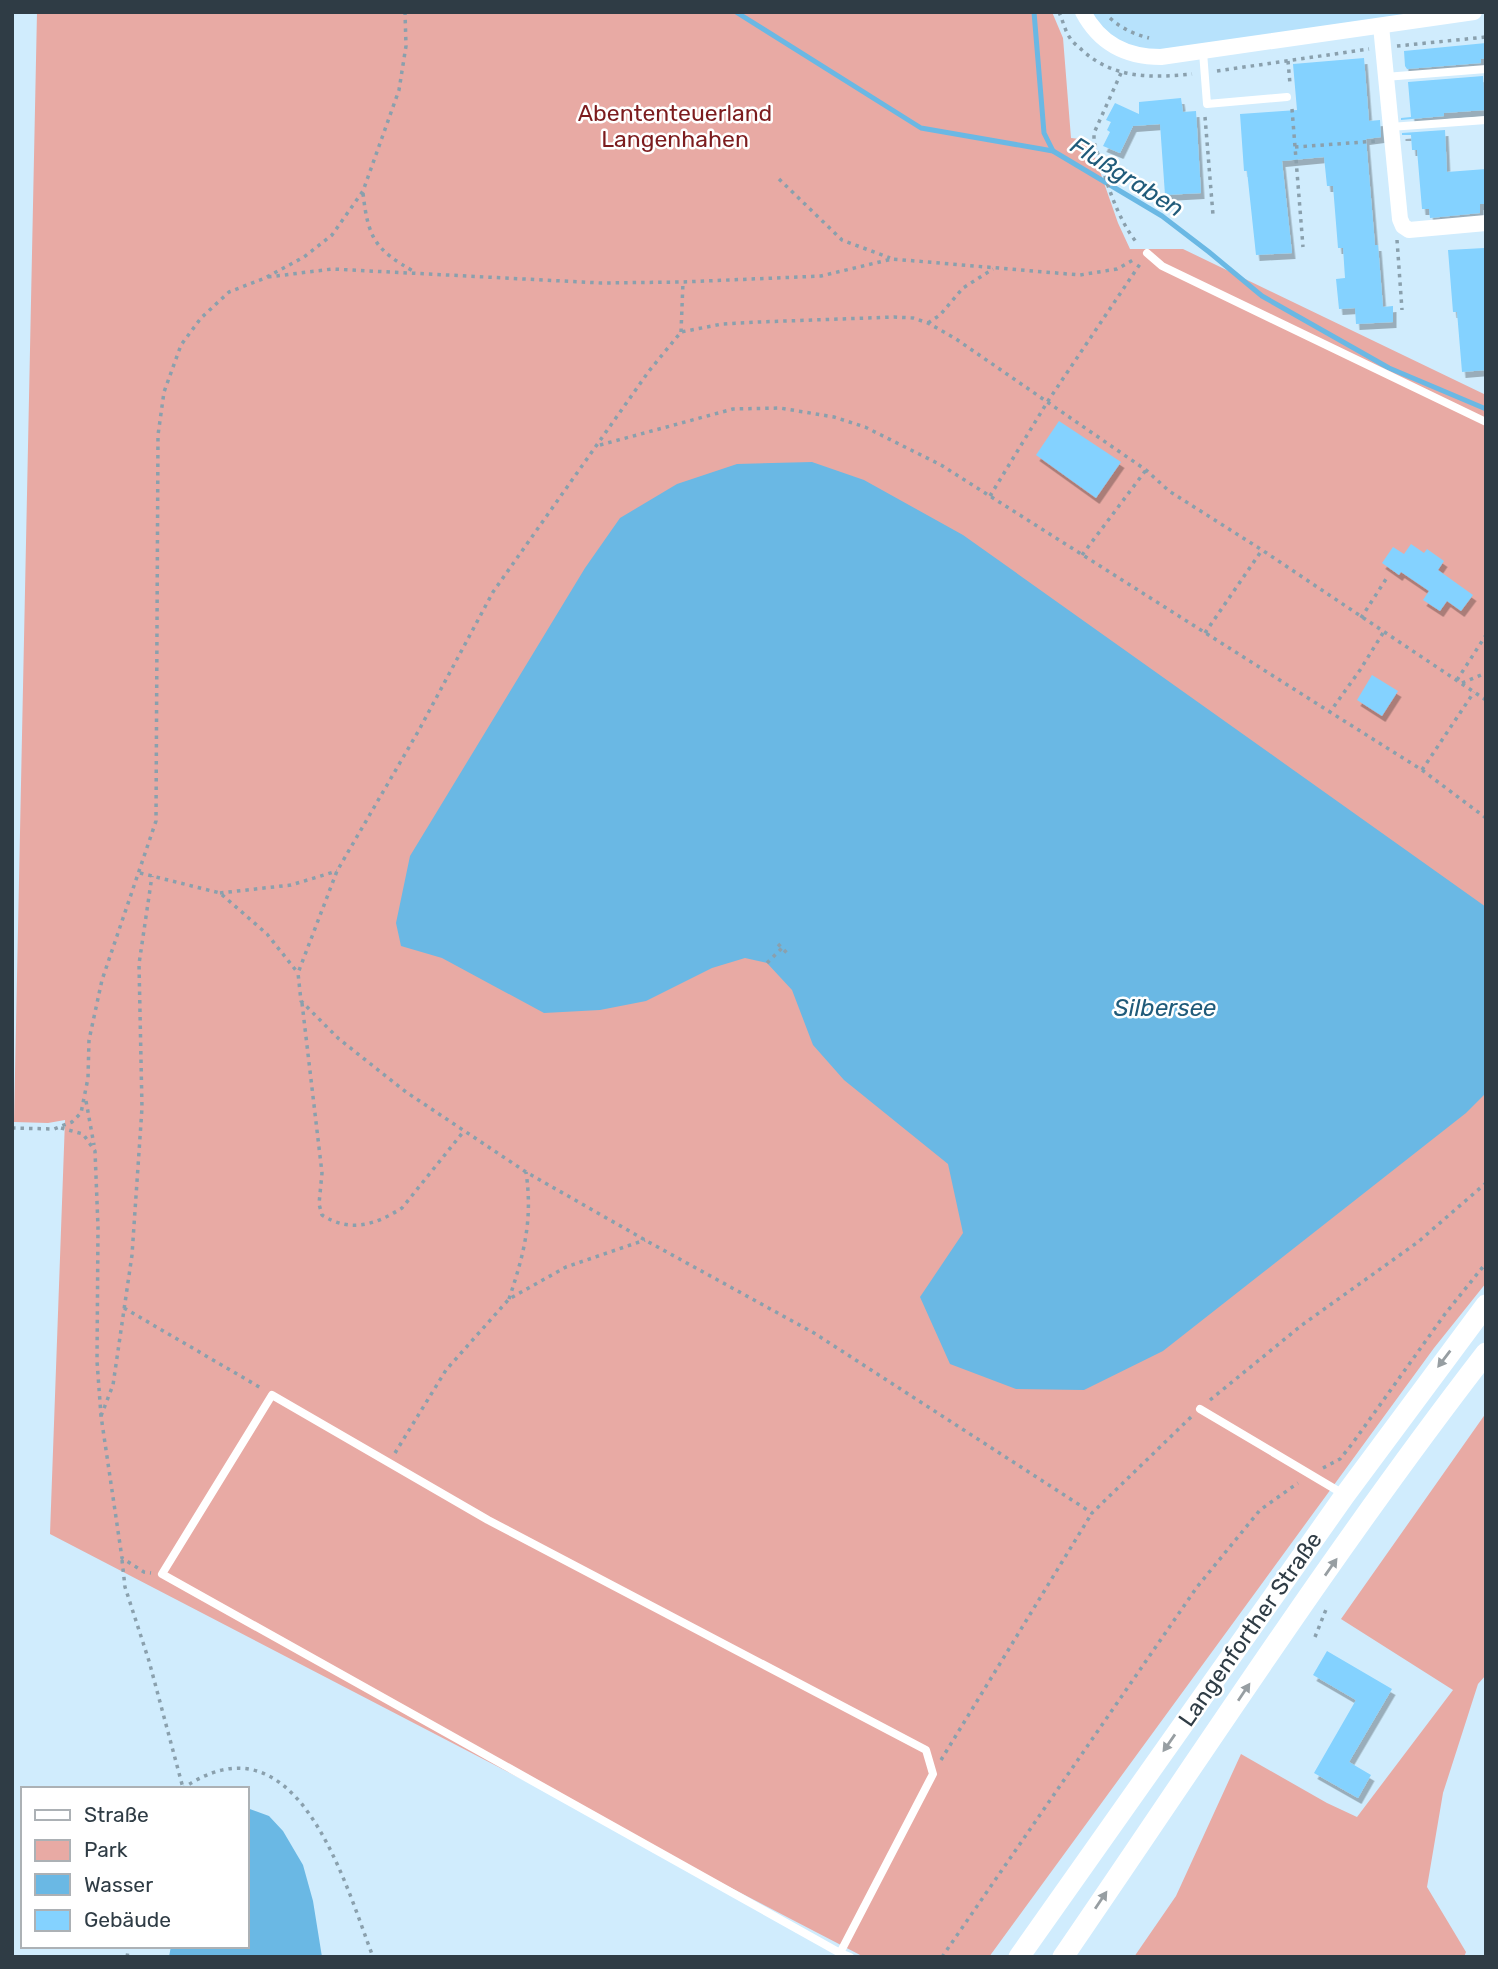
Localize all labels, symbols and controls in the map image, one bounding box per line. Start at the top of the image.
park label: Abententeuerland Langenhahen [578,99,772,153]
water label: Flußgraben [1065,131,1189,223]
water label: Silbersee [1114,994,1216,1022]
one-way arrow [1438,1350,1452,1368]
street label: Langenforther Straße [1172,1526,1328,1732]
one-way arrow [1324,1558,1338,1576]
one-way arrow [1237,1683,1250,1702]
one-way arrow [1163,1734,1177,1752]
legend [21,1787,248,1948]
text: Straße [84,1802,149,1827]
text: Park [84,1837,128,1862]
text: Wasser [84,1872,153,1897]
one-way arrow [1095,1891,1108,1910]
text: Gebäude [84,1907,171,1932]

